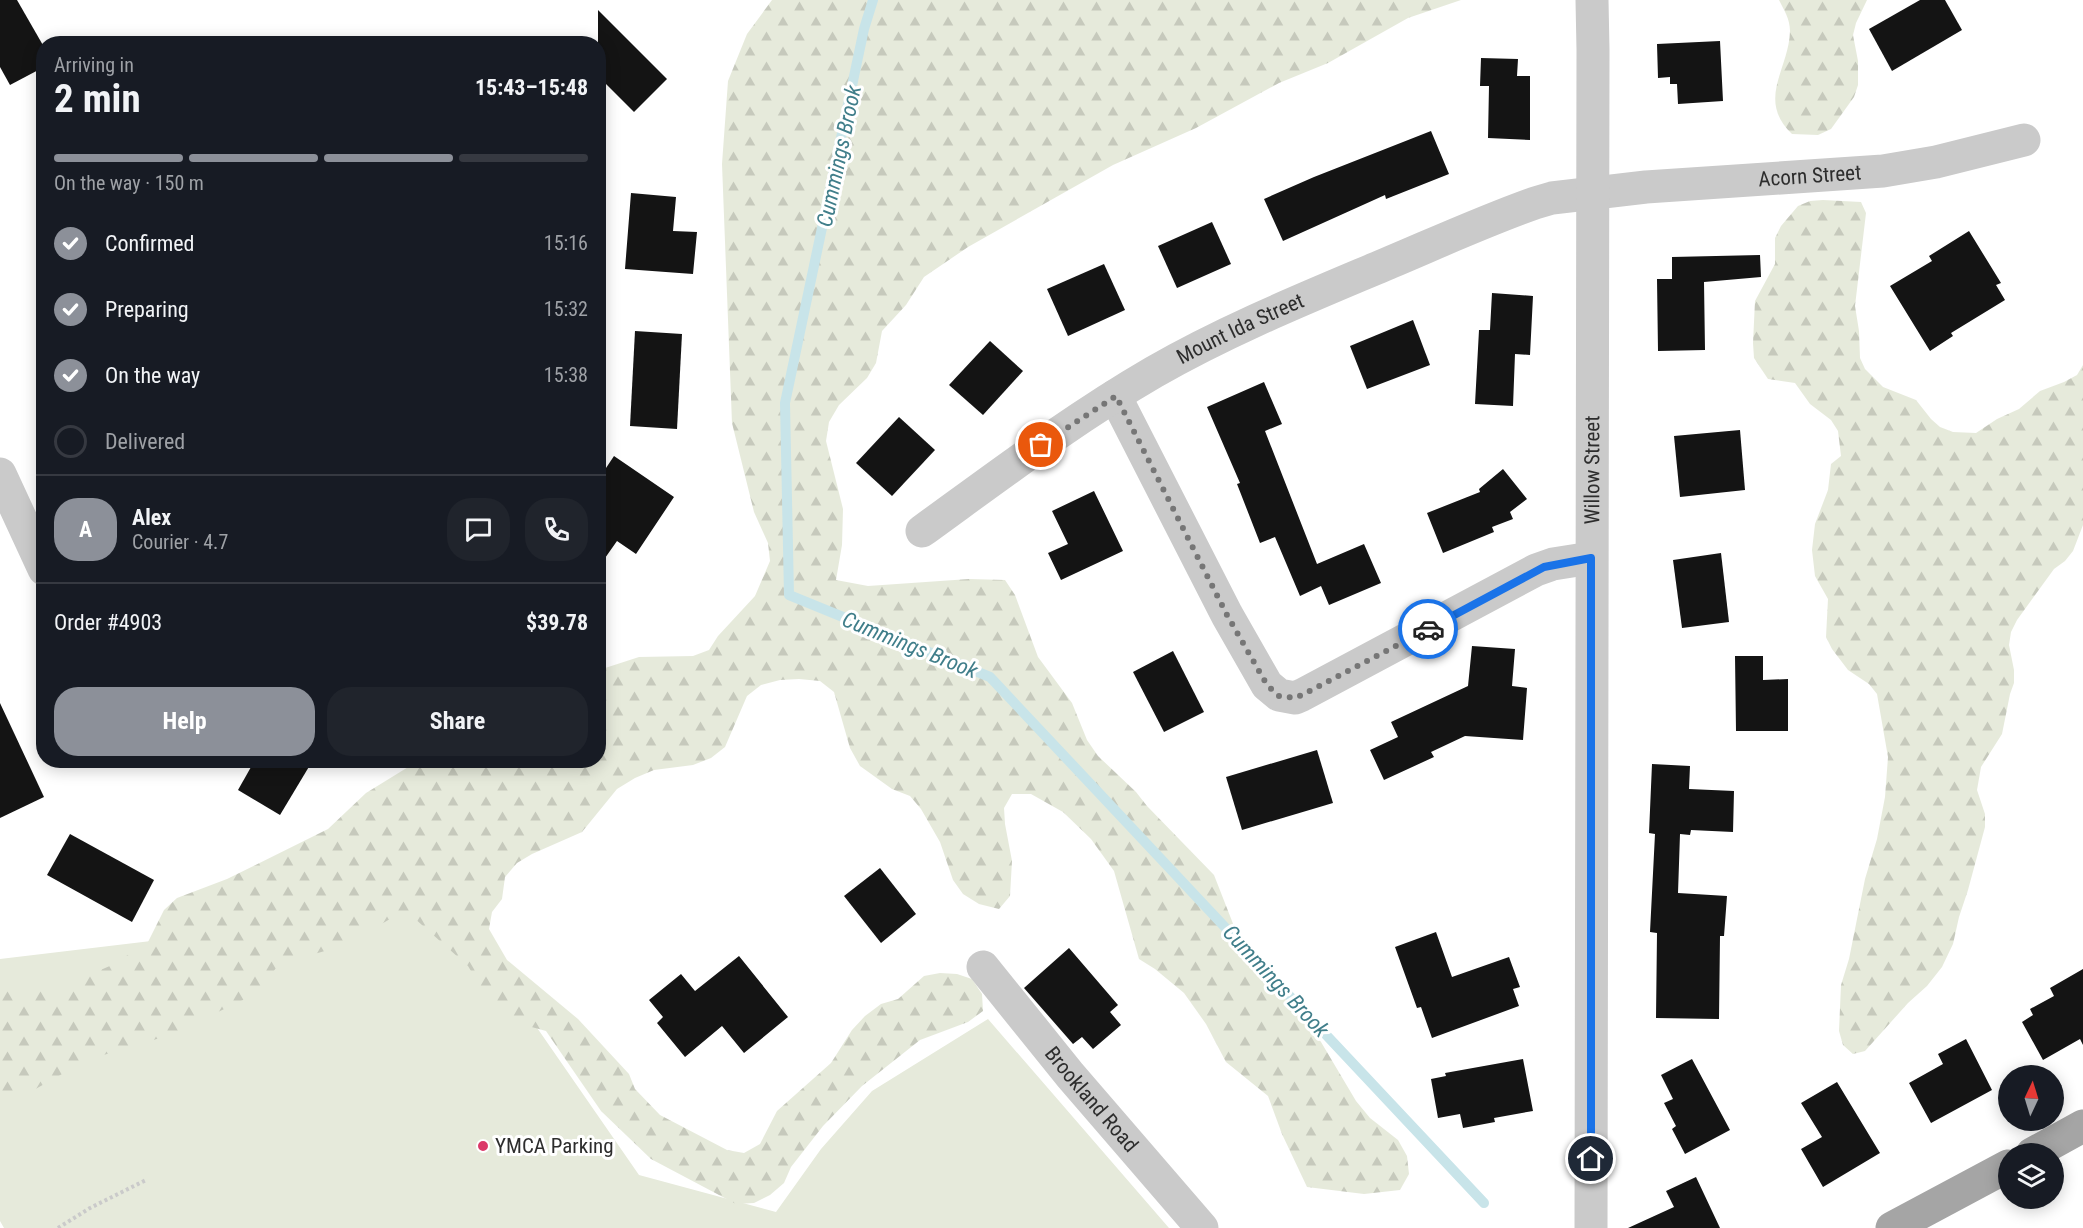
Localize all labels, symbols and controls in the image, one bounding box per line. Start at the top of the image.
text: Arriving in [54,53,134,77]
text: 15:43–15:48 [475,75,588,100]
text: 2 min [54,76,141,122]
water label: Cummings Brook [812,83,866,229]
street label: Acorn Street [1758,161,1862,191]
text: On the way · 150 m [54,171,204,195]
icon: check [54,227,87,260]
text: Confirmed [105,231,194,256]
text: 15:16 [544,231,588,255]
street label: Mount Ida Street [1173,289,1307,369]
icon: check [54,293,87,326]
text: Preparing [105,297,189,322]
text: 15:32 [544,297,588,321]
icon: check [54,359,87,392]
text: On the way [105,363,200,388]
text: 15:38 [544,363,588,387]
street label: Willow Street [1580,416,1604,524]
pin [1015,419,1066,470]
icon: bag [1024,428,1057,461]
text: Delivered [105,429,185,454]
button: chat [447,498,510,561]
button: phone [525,498,588,561]
text: Alex [132,505,171,530]
text: A [79,517,92,542]
text: Courier · 4.7 [132,530,228,554]
courier [1398,599,1458,659]
water label: Cummings Brook [839,606,982,684]
text: Order #4903 [54,610,162,635]
text: $39.78 [526,610,588,635]
icon: car [1412,613,1445,646]
button: Help [54,687,315,756]
button: Share [327,687,588,756]
water label: Cummings Brook [1218,920,1335,1042]
street label: Brookland Road [1040,1042,1143,1157]
north arrow [1998,1065,2064,1131]
map controls [1998,1065,2064,1209]
pin [1565,1133,1616,1184]
place label: YMCA Parking [495,1134,614,1158]
marker: YMCA Parking [476,1139,490,1153]
icon: home [1574,1142,1607,1175]
button: layers [1998,1143,2064,1209]

